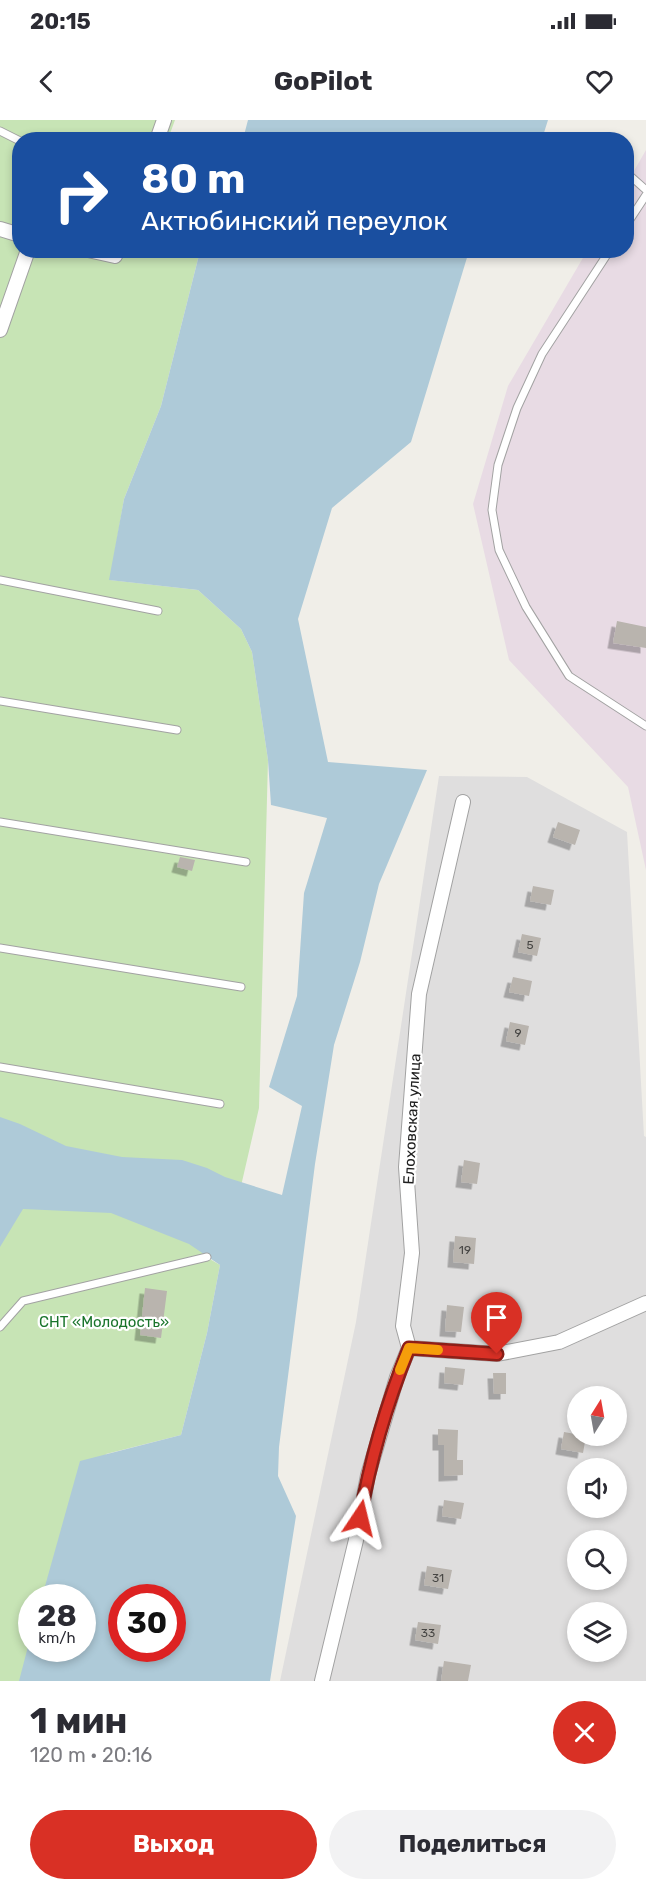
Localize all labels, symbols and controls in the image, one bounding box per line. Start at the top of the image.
text: 20:15 [30,8,91,35]
icon: back [30,65,63,98]
text: GoPilot [274,65,372,97]
icon: heart [583,65,616,98]
text: 80 m [141,154,245,204]
icon: right [42,156,120,234]
text: Актюбинский переулок [141,205,448,237]
house number: 5 [526,938,534,952]
house number: 9 [514,1026,522,1040]
street label: Елоховская улица [400,1053,424,1185]
house number: 19 [459,1243,471,1257]
pin [471,1292,522,1354]
icon: arrive [480,1301,513,1334]
park label: СНТ «Молодость» [39,1313,169,1331]
north arrow [567,1386,627,1446]
map controls [567,1386,627,1662]
button: sound [567,1458,627,1518]
position arrow [328,1486,392,1550]
button: search [567,1530,627,1590]
house number: 31 [432,1571,444,1585]
speed limit sign: 30 [108,1584,186,1662]
text: 28 [37,1598,77,1634]
button: layers [567,1602,627,1662]
house number: 33 [421,1626,435,1640]
text: km/h [38,1629,76,1647]
text: 1 мин [30,1699,128,1742]
button: close [553,1701,616,1764]
text: 120 m · 20:16 [30,1743,152,1767]
button: Выход [30,1810,317,1879]
button: Поделиться [329,1810,616,1879]

